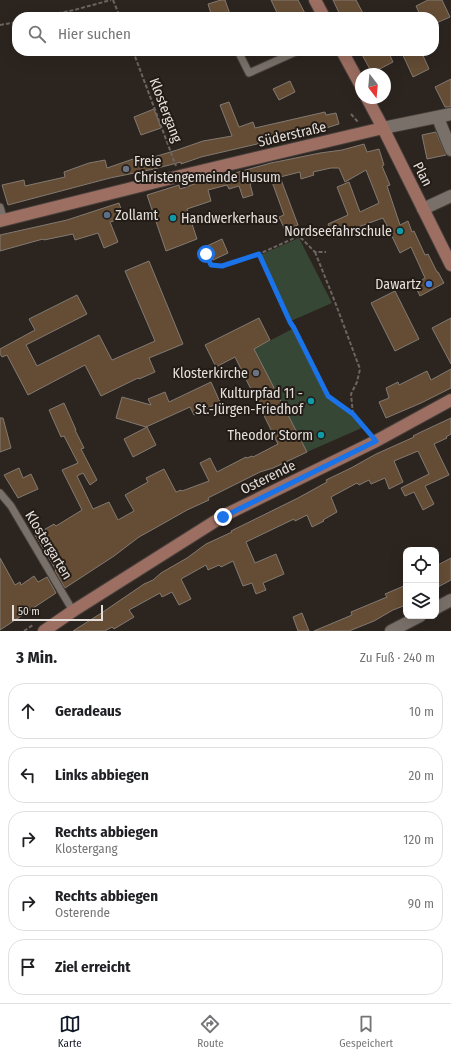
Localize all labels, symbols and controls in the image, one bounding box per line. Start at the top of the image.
search box [12,12,439,56]
icon: search [26,23,48,45]
text: Hier suchen [58,25,131,43]
north arrow [355,68,391,104]
street label: Klostergang [146,76,186,145]
street label: Süderstraße [256,118,328,151]
place label: Freie Christengemeinde Husum [134,153,281,186]
street label: Plan [409,159,436,189]
marker: Freie Christengemeinde Husum [121,164,131,174]
place label: Zollamt [115,207,159,224]
marker: Zollamt [102,210,112,220]
place label: Handwerkerhaus [181,210,278,227]
marker: Handwerkerhaus [168,213,178,223]
place label: Nordseefahrschule [284,223,392,240]
marker: Nordseefahrschule [395,226,405,236]
route start [197,245,215,263]
place label: Dawartz [375,276,421,293]
marker: Dawartz [424,279,434,289]
place label: Klosterkirche [173,365,248,382]
marker: Klosterkirche [251,368,261,378]
place label: Kulturpfad 11 - St.-Jürgen-Friedhof [195,385,305,418]
marker: Kulturpfad 11 - St.-Jürgen-Friedhof [306,396,316,406]
place label: Theodor Storm [227,427,313,444]
marker: Theodor Storm [316,430,326,440]
street label: Osterende [238,457,299,498]
street label: Klostergarten [21,508,76,583]
route end [214,508,232,526]
map controls [403,547,439,619]
button: locate [403,547,439,583]
button: layers [403,583,439,619]
scale bar [12,603,103,622]
text: 50 m [18,605,40,618]
text: 3 Min. [16,647,57,668]
text: Zu Fuß · 240 m [360,650,435,665]
icon: ahead [17,700,39,722]
text: Geradeaus [55,702,121,720]
text: 10 m [409,704,434,719]
icon: left [17,764,39,786]
text: Links abbiegen [55,766,149,784]
text: 20 m [408,768,434,783]
text: Rechts abbiegen [55,823,158,841]
icon: right [17,828,39,850]
text: 120 m [403,832,434,847]
text: Klostergang [55,841,118,856]
text: Rechts abbiegen [55,887,158,905]
icon: right [17,892,39,914]
text: 90 m [408,896,434,911]
text: Osterende [55,905,110,920]
icon: arrive [17,956,39,978]
text: Ziel erreicht [55,958,130,976]
tab: Karte [58,1013,82,1050]
tab: Route [197,1013,224,1050]
tab: Gespeichert [339,1013,393,1050]

